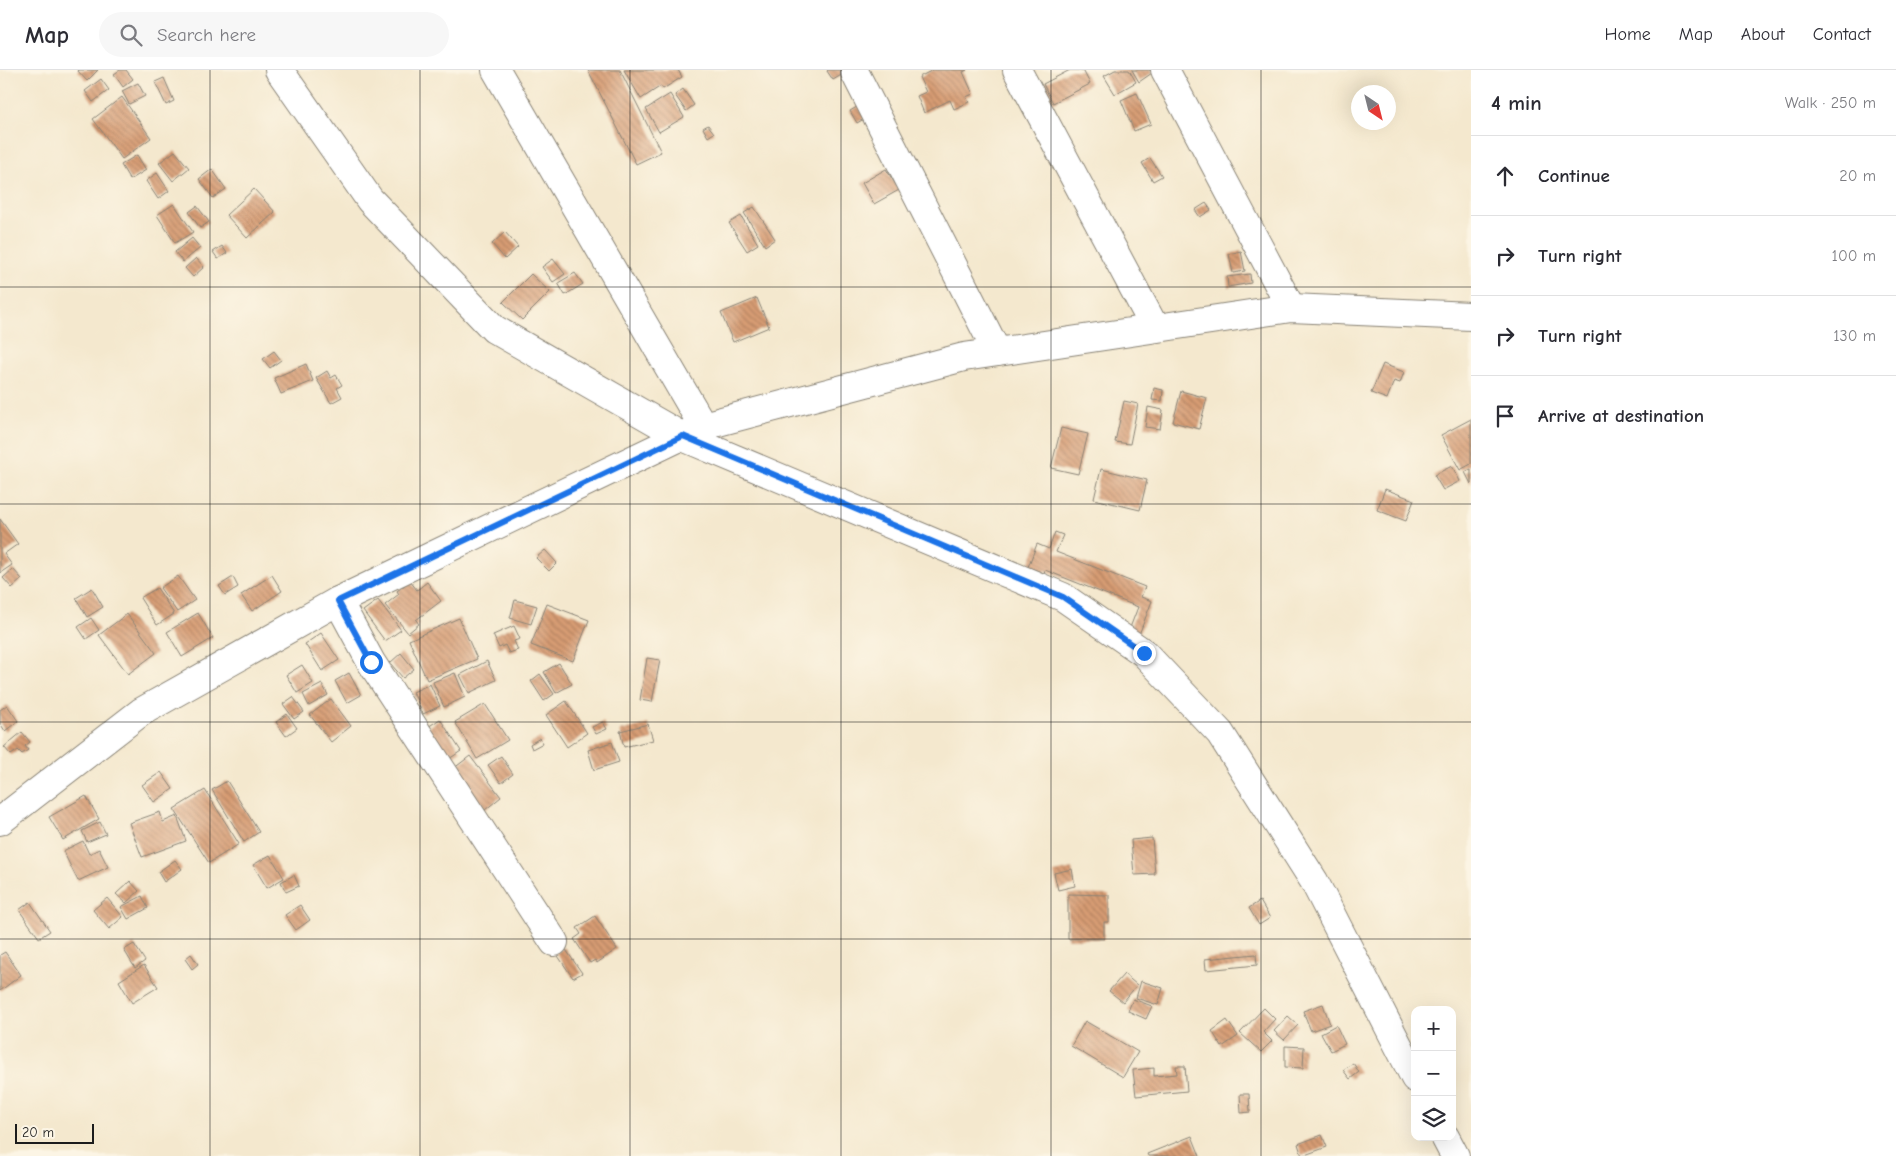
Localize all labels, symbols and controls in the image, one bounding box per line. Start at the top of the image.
search box [99,12,449,57]
text: Map [25,21,69,49]
icon: search [117,21,145,49]
text: Search here [157,24,256,46]
text: Home [1604,24,1651,45]
text: Map [1679,24,1713,45]
text: About [1741,24,1785,45]
text: Contact [1813,24,1871,45]
north arrow [1351,85,1396,130]
text: 4 min [1491,91,1542,115]
text: Walk · 250 m [1785,94,1876,112]
icon: ahead [1491,162,1519,190]
text: Continue [1538,165,1610,187]
text: 20 m [1839,167,1876,185]
icon: right [1491,242,1519,270]
text: Turn right [1538,245,1622,267]
text: 100 m [1832,247,1876,265]
icon: right [1491,322,1519,350]
text: Turn right [1538,325,1622,347]
text: 130 m [1833,327,1876,345]
icon: arrive [1491,402,1519,430]
text: Arrive at destination [1538,405,1704,427]
route end [1133,642,1156,665]
route start [360,651,383,674]
map controls [1411,1006,1456,1141]
button: + [1411,1006,1456,1051]
button: − [1411,1051,1456,1096]
button: layers [1411,1096,1456,1141]
scale bar [15,1121,94,1144]
text: 20 m [22,1124,54,1141]

